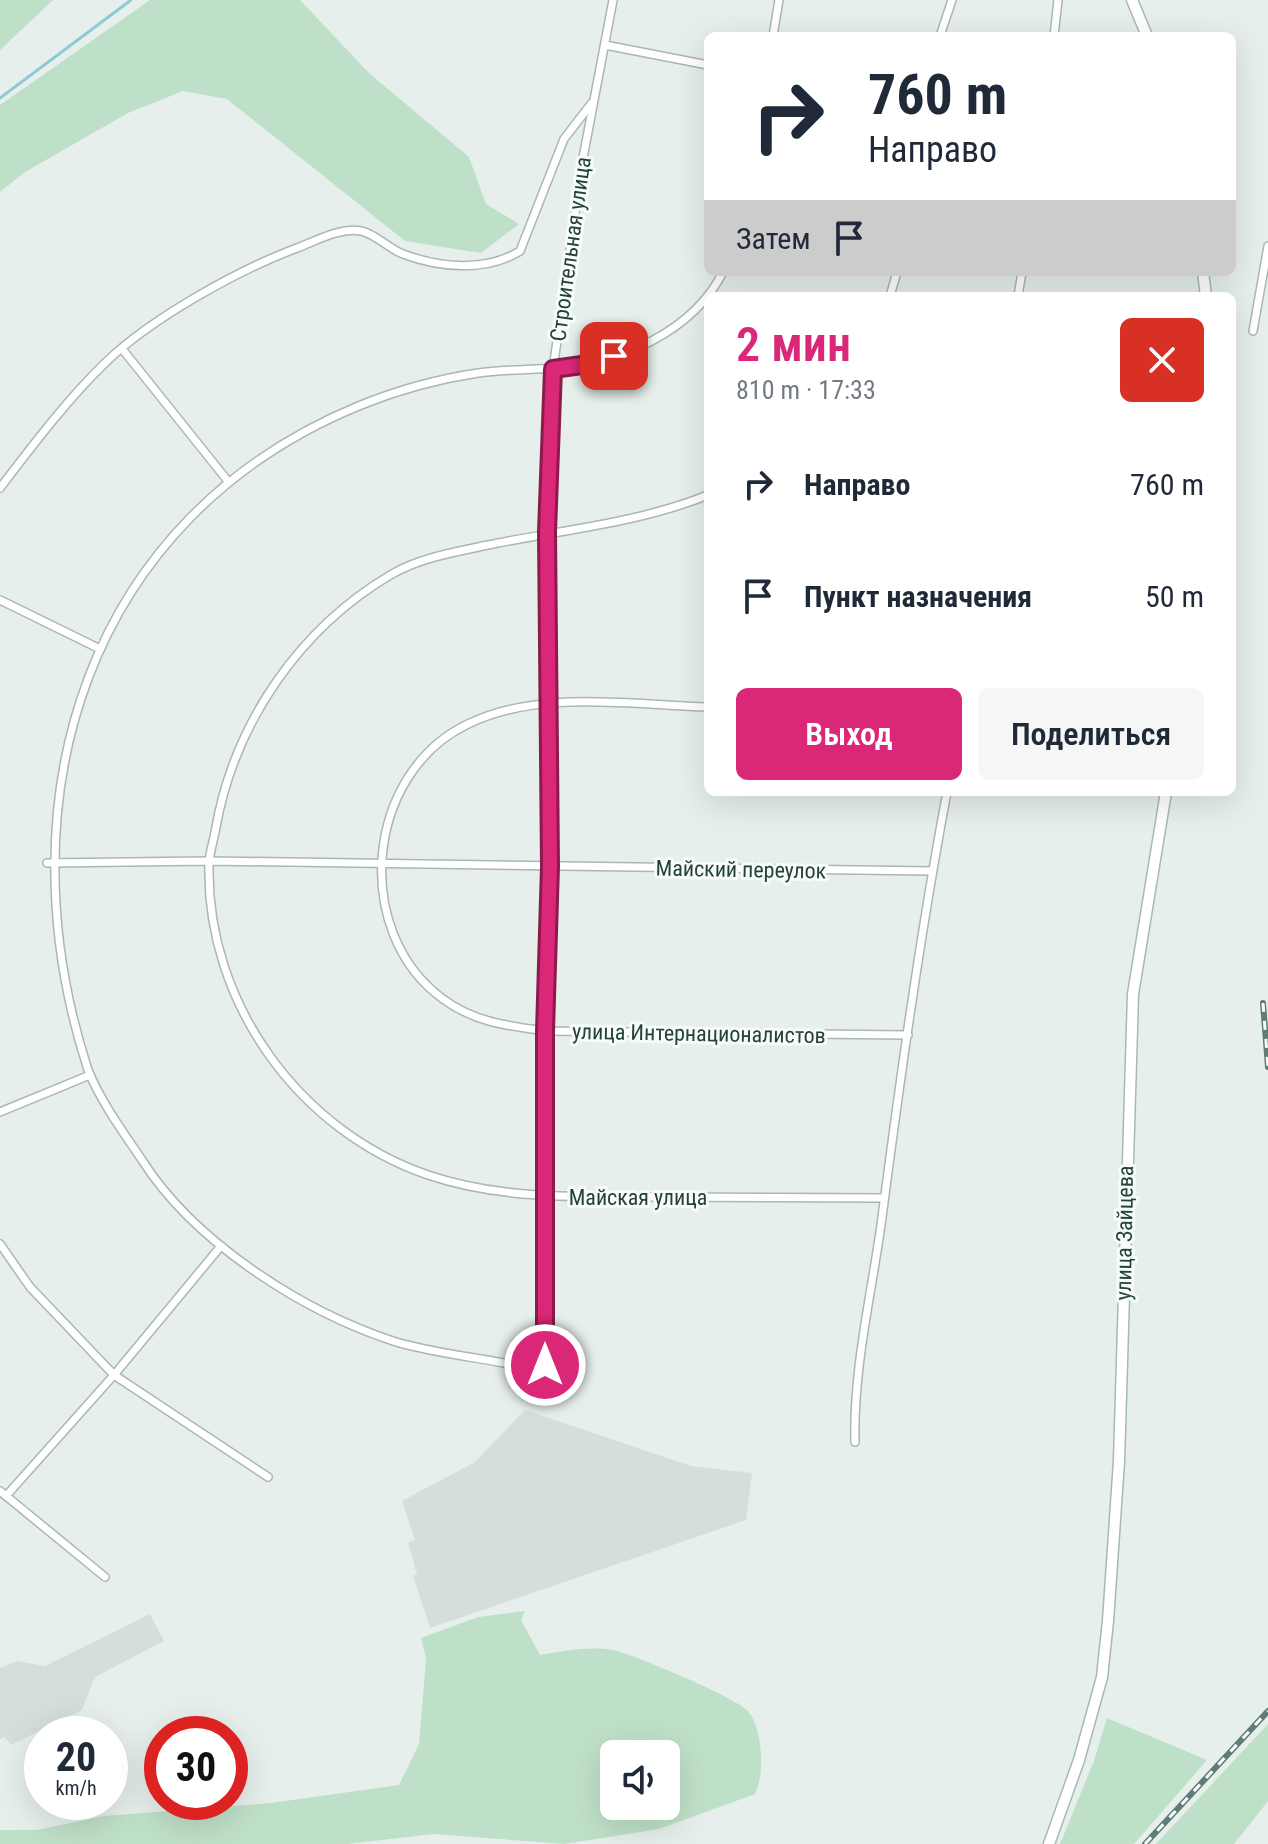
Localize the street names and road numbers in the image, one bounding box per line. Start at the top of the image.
street label: Строительная улица [545,155,596,343]
street label: Майский переулок [655,856,827,883]
street label: улица Интернационалистов [572,1019,826,1048]
street label: улица Зайцева [1111,1165,1138,1301]
street label: Майская улица [569,1185,707,1210]

